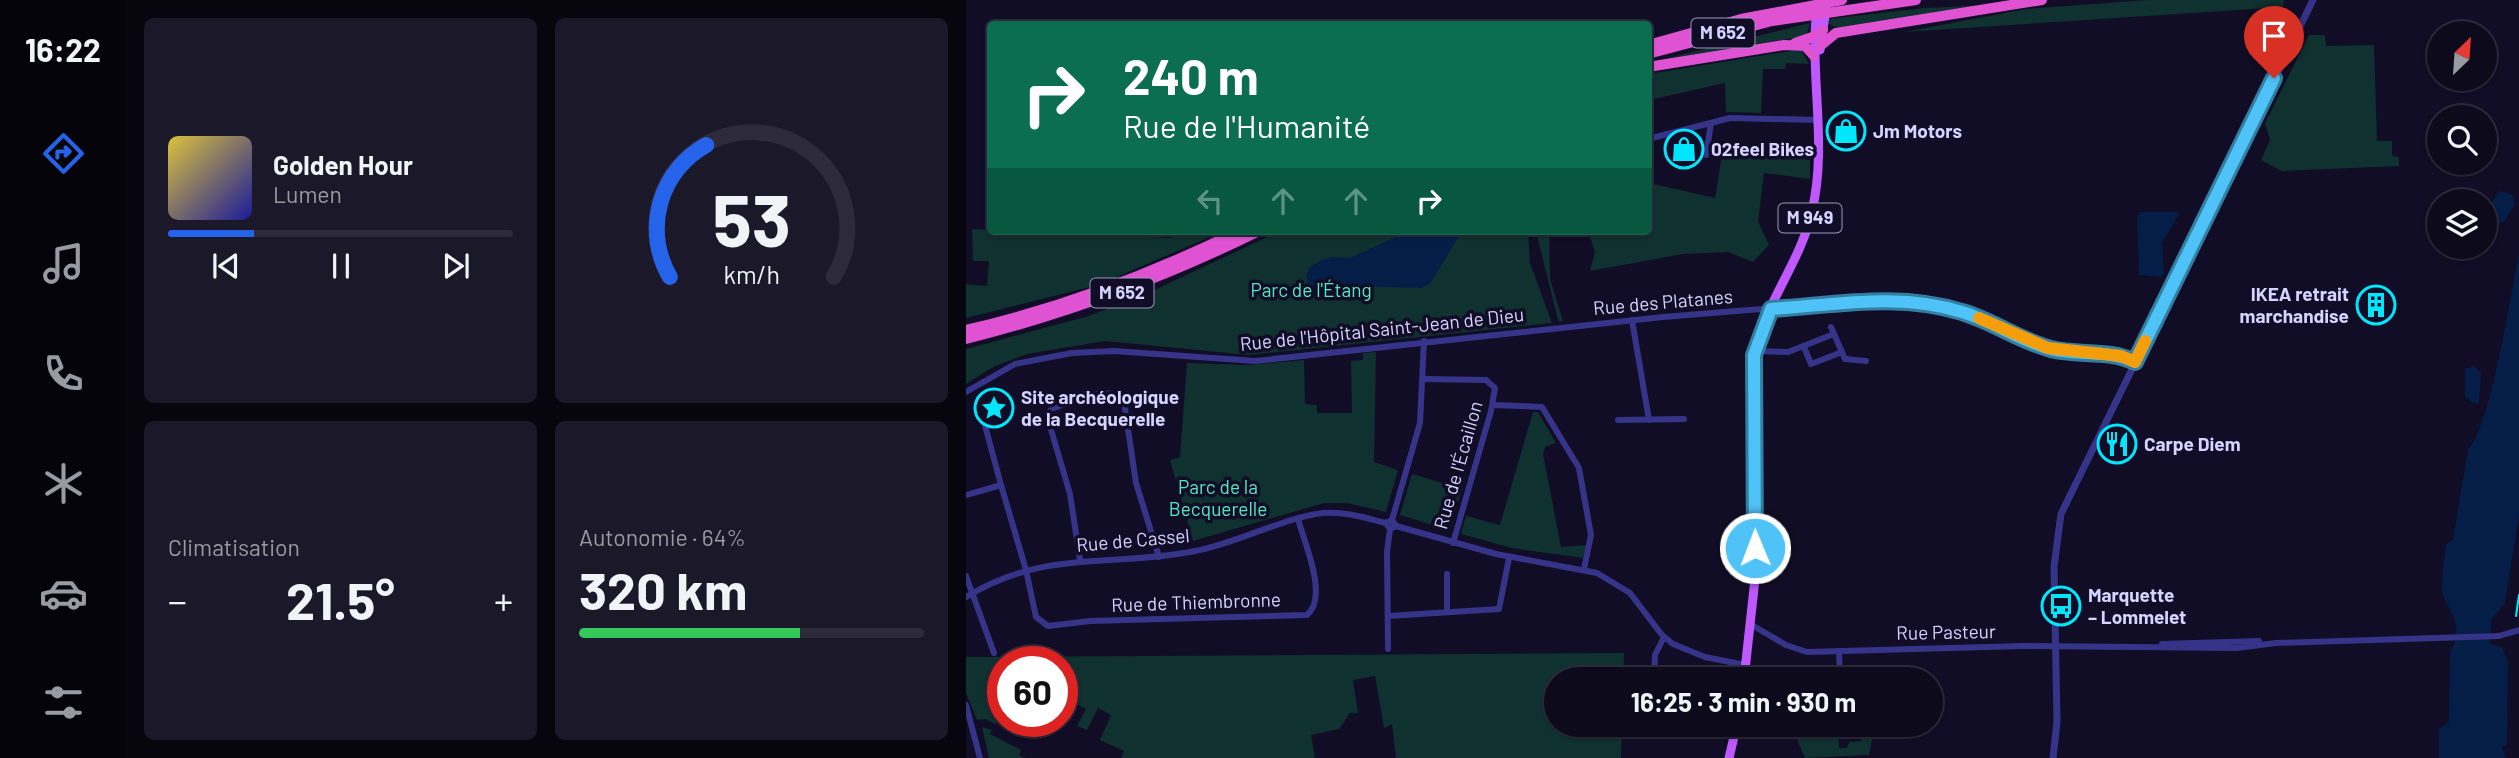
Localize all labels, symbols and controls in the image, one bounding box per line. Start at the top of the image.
pin [2244,6,2304,78]
icon: arrive [2255,17,2293,55]
road number: M 652 [1692,18,1754,48]
north arrow [2427,21,2497,91]
map controls [2427,21,2497,259]
text: 16:22 [25,30,101,68]
text: 240 m [1123,46,1259,105]
icon: right [1008,49,1099,140]
button: search [2427,105,2497,175]
text: Rue de l'Humanité [1123,106,1370,144]
shop icon: Jm Motors [1825,110,1867,152]
place label: Jm Motors [1873,119,1962,142]
shop icon: 02feel Bikes [1663,128,1705,170]
icon: directions [39,129,88,178]
place label: 02feel Bikes [1711,137,1814,160]
text: Golden Hour [273,149,413,180]
text: 53 [712,174,791,262]
text: Lumen [273,180,342,208]
icon: left [1191,182,1229,220]
icon: ahead [1264,182,1302,220]
icon: ahead [1337,182,1375,220]
icon: right [1410,182,1448,220]
button: layers [2427,189,2497,259]
road number: M 949 [1778,204,1842,232]
icon: music [39,239,88,288]
icon: previous [207,247,245,285]
icon: pause [322,247,360,285]
icon: next [437,247,475,285]
text: km/h [723,259,780,289]
road number: M 652 [1090,278,1154,307]
park label: Parc de l'Étang [1250,278,1372,301]
place label: IKEA retrait marchandise [2240,282,2349,327]
street label: Rue des Platanes [1592,284,1734,319]
building icon: IKEA retrait marchandise [2355,284,2397,326]
street label: Rue de l'Hôpital Saint-Jean de Dieu [1239,302,1525,355]
icon: phone [39,349,88,398]
place label: Site archéologique de la Becquerelle [1021,385,1179,430]
place icon: Site archéologique de la Becquerelle [973,387,1015,429]
street label: Rue de l'Écaillon [1428,398,1487,532]
restaurant icon: Carpe Diem [2096,423,2138,465]
place label: Carpe Diem [2144,432,2241,455]
icon: climate [39,459,88,508]
park label: Parc de la Becquerelle [1169,475,1267,520]
position arrow [1718,511,1792,585]
text: Autonomie · 64% [579,523,746,551]
street label: Rue de Cassel [1075,523,1191,556]
text: Climatisation [168,533,300,561]
text: 320 km [579,558,747,620]
text: 21.5° [286,568,395,630]
icon: car [39,569,88,618]
text: − [168,577,187,623]
text: + [494,577,513,623]
place label: Marquette – Lommelet [2088,583,2186,628]
bus stop icon: Marquette – Lommelet [2040,585,2082,627]
street label: Rue de Thiembronne [1111,587,1281,616]
street label: Rue Pasteur [1896,619,1996,644]
speed limit sign: 60 [987,646,1078,737]
icon: filters [39,678,88,727]
text: 16:25 · 3 min · 930 m [1631,686,1856,717]

